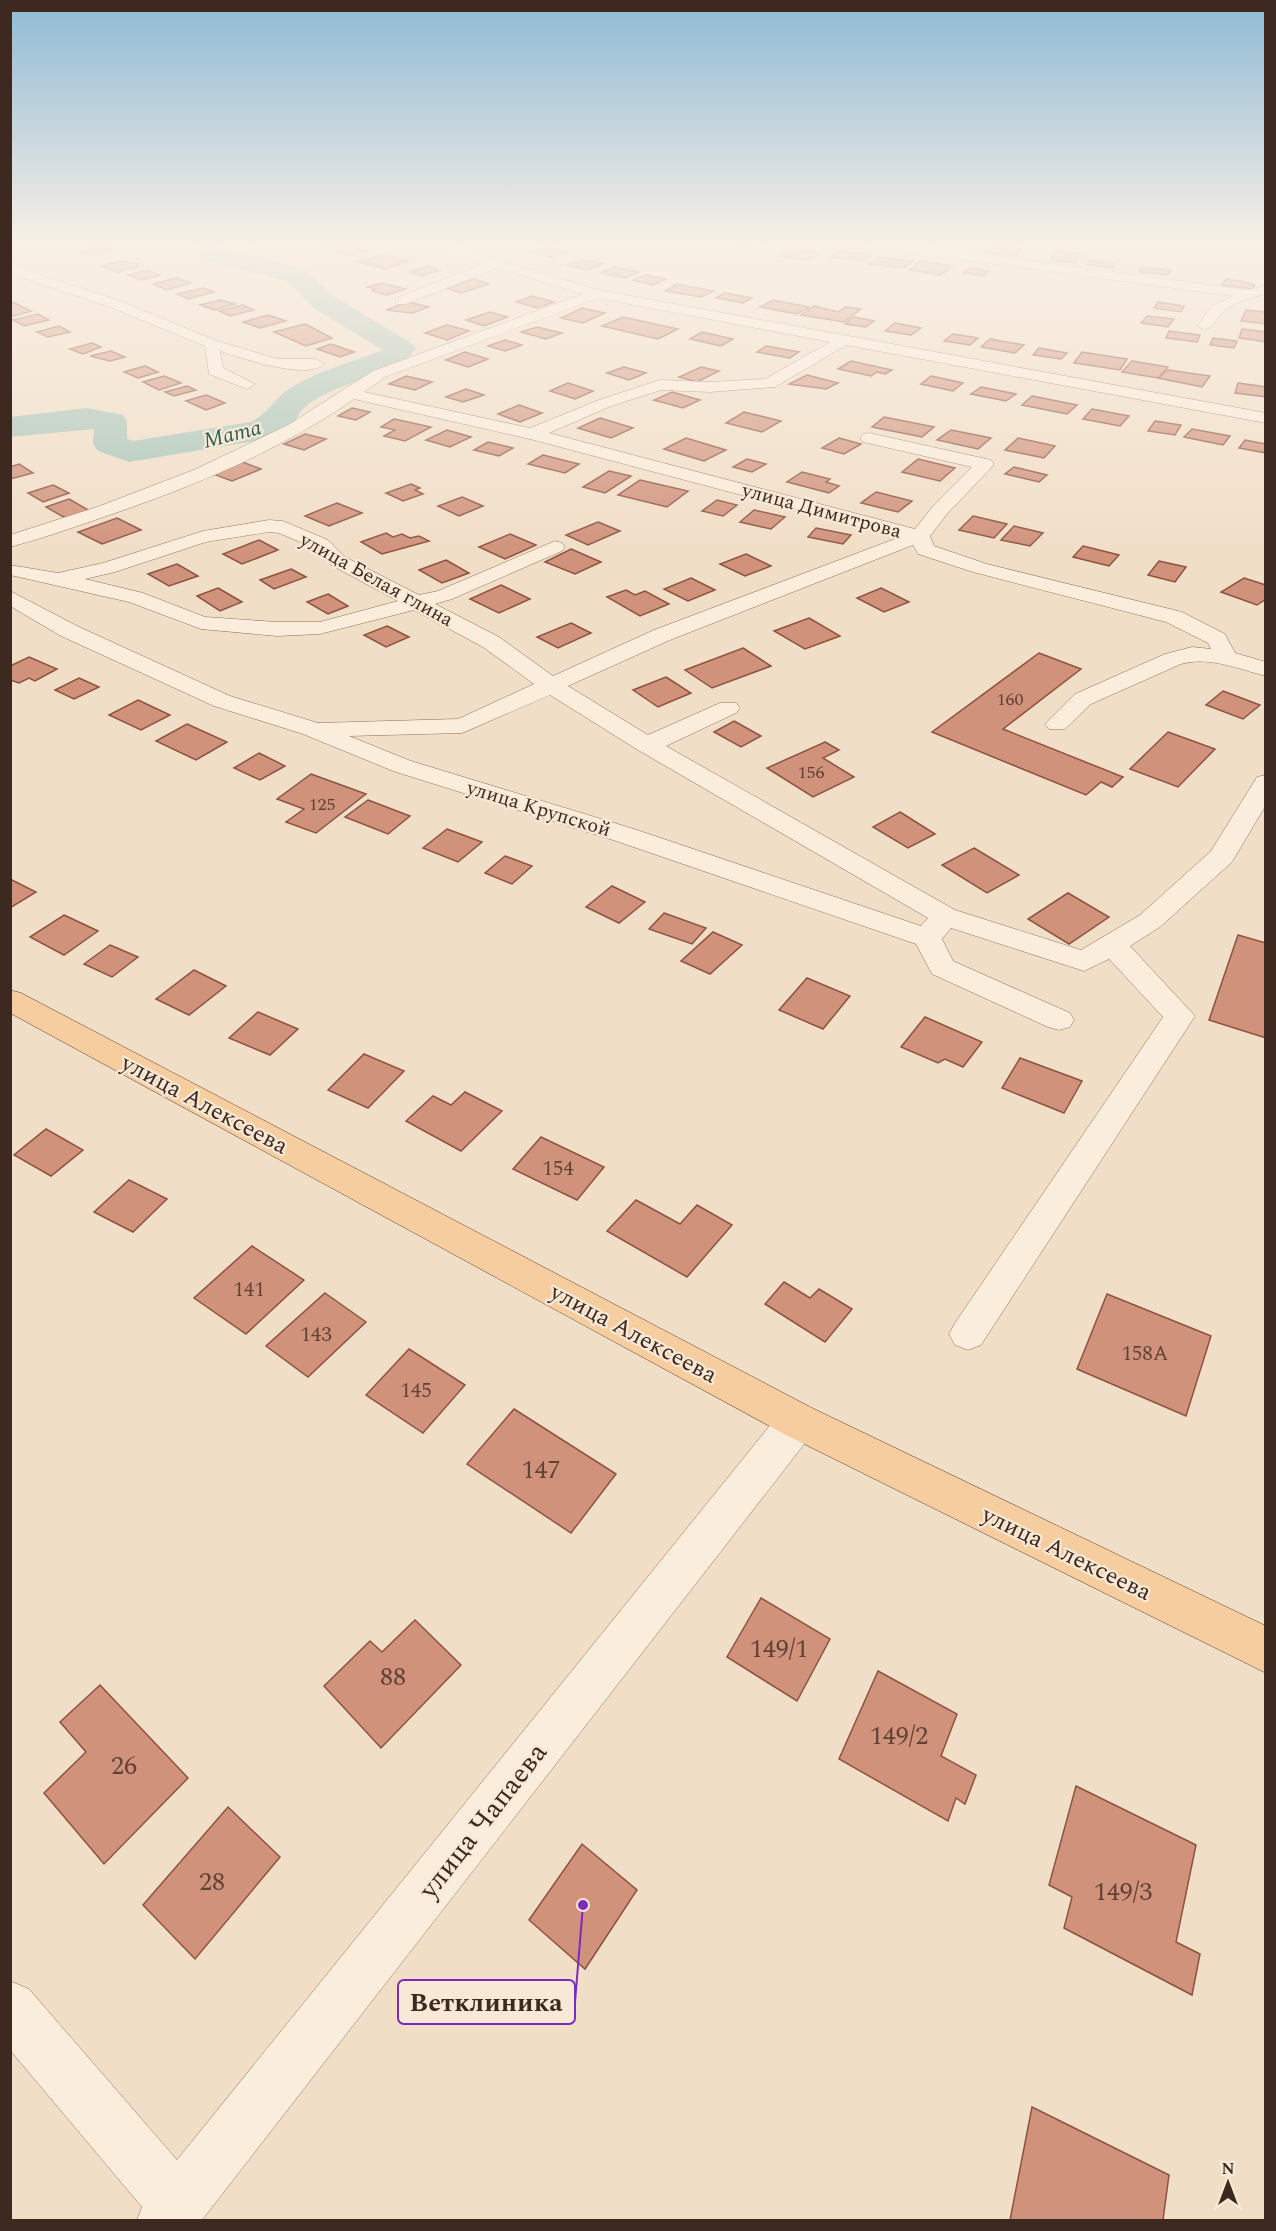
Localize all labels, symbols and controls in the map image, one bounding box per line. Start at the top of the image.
water label: Мата [200,411,265,458]
street label: улица Димитрова [738,475,905,547]
street label: улица Белая глина [293,525,459,635]
house number: 160 [997,686,1024,713]
house number: 156 [798,759,825,786]
street label: улица Крупской [462,773,614,845]
house number: 125 [309,791,336,818]
street label: улица Алексеева [114,1045,295,1164]
house number: 154 [542,1153,574,1185]
house number: 141 [233,1274,265,1306]
street label: улица Алексеева [543,1274,724,1393]
house number: 143 [300,1319,332,1351]
house number: 158А [1121,1338,1169,1370]
house number: 145 [400,1375,432,1407]
house number: 147 [521,1450,561,1490]
street label: улица Алексеева [975,1497,1158,1611]
house number: 149/1 [750,1629,808,1669]
house number: 88 [380,1657,406,1697]
house number: 149/2 [870,1716,928,1756]
street label: улица Чапаева [408,1733,558,1909]
house number: 26 [111,1746,137,1786]
house number: 28 [199,1862,225,1902]
house number: 149/3 [1094,1872,1152,1912]
callout: Ветклиника [398,1980,575,2024]
text: Ветклиника [409,1983,563,2023]
north arrow [1198,2153,1258,2213]
text: N [1221,2157,1235,2181]

